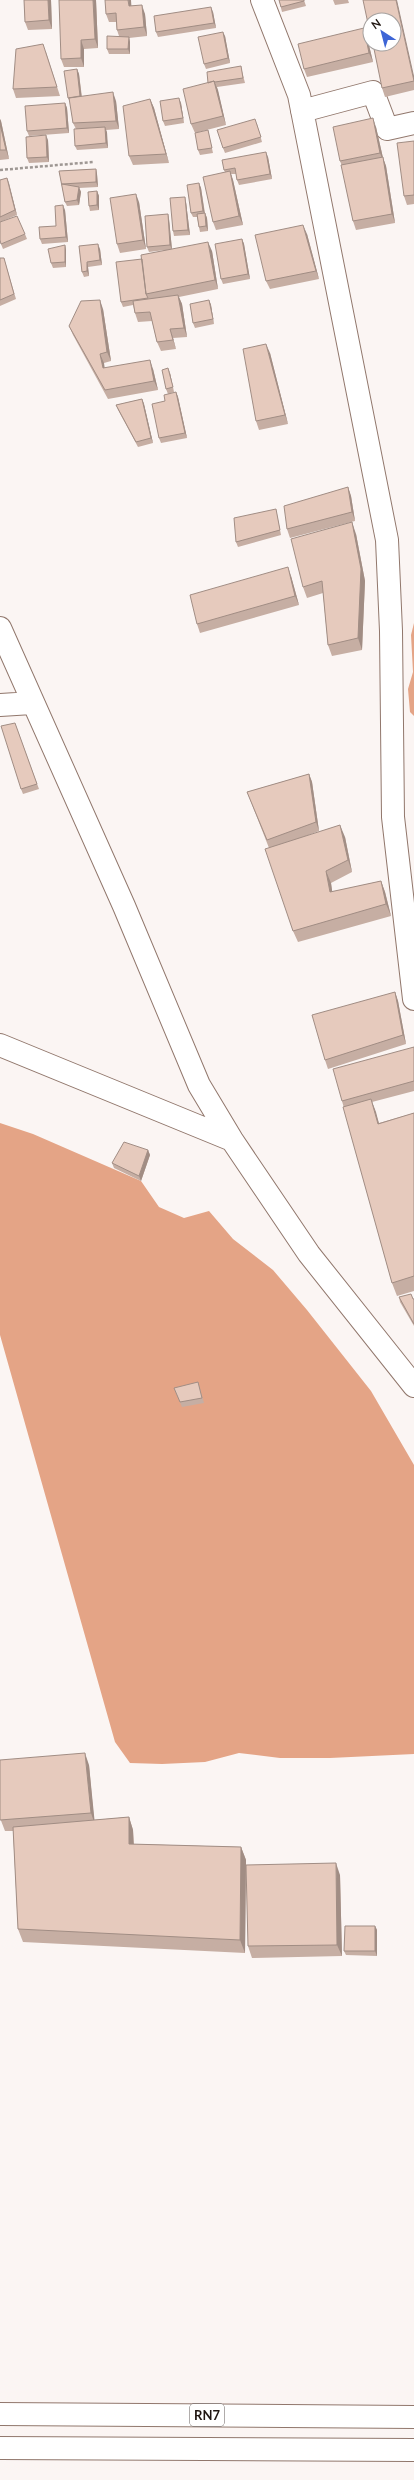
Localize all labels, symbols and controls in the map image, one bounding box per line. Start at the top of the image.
north arrow [362,12,402,52]
text: N [369,16,383,31]
road number: RN7 [190,2404,224,2426]

